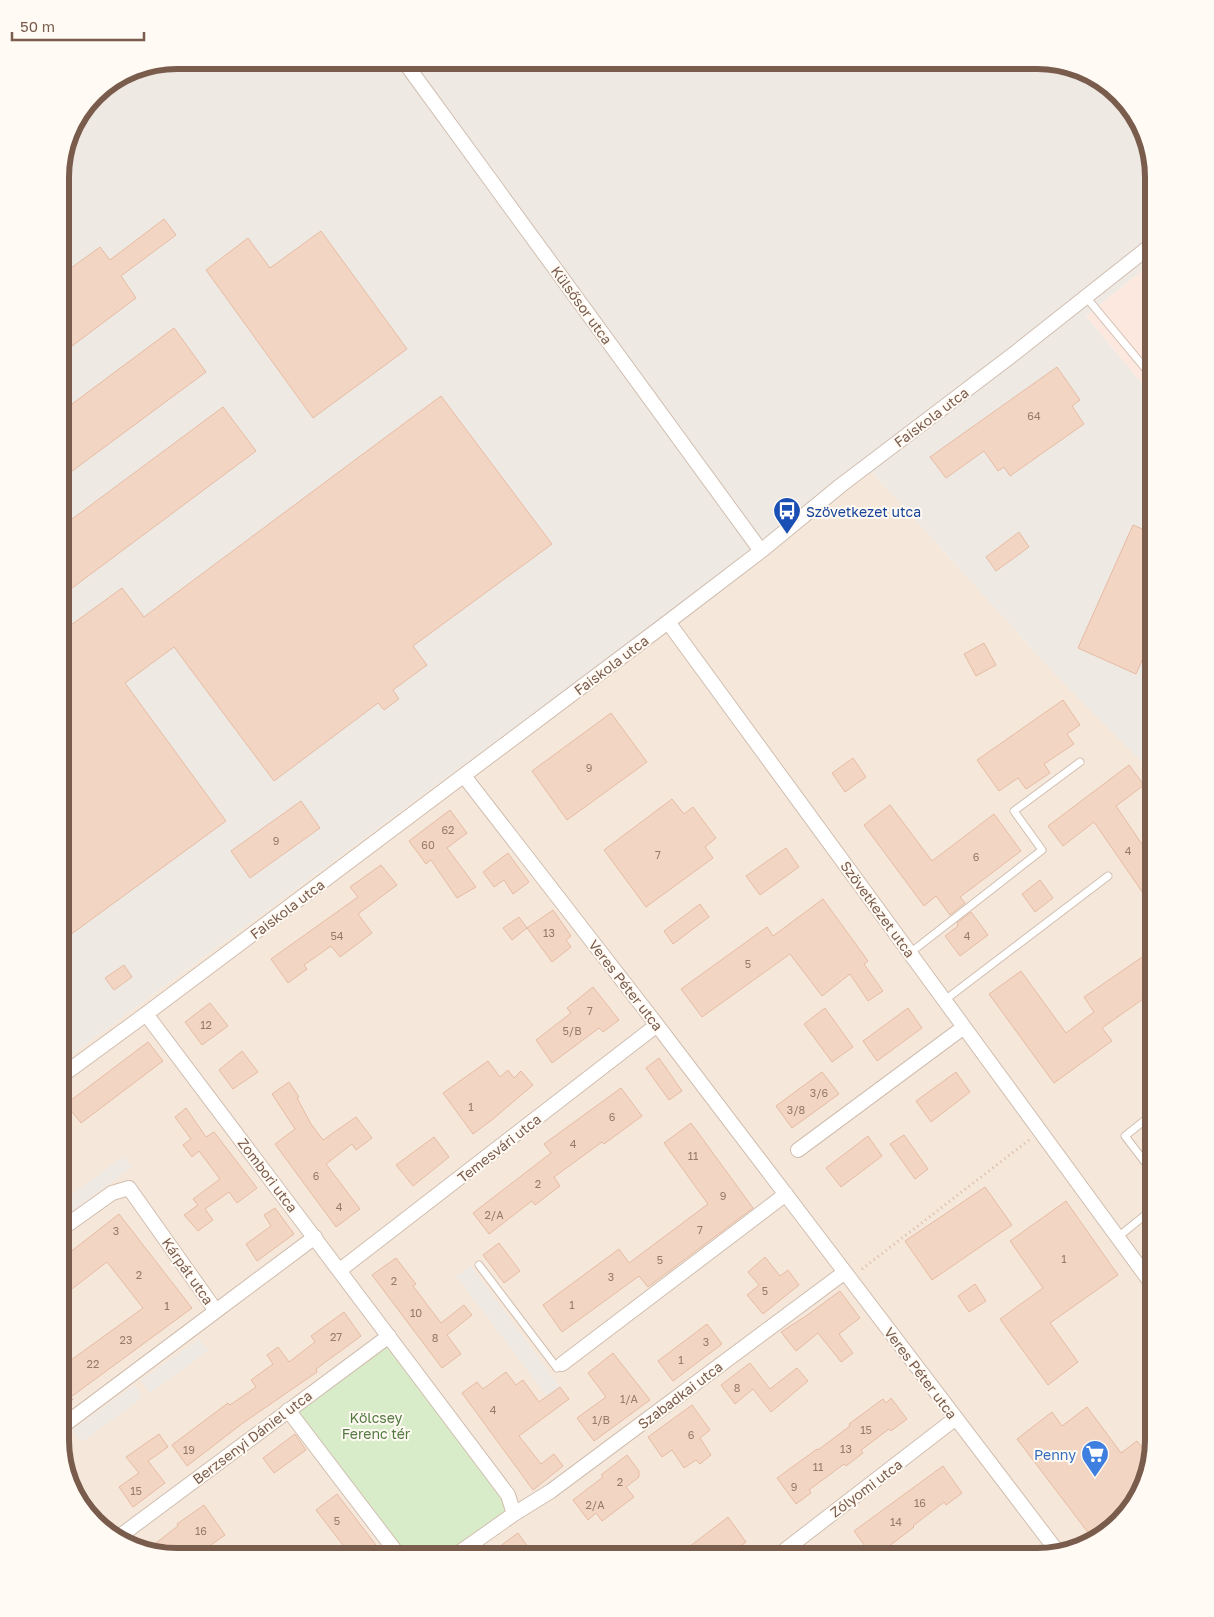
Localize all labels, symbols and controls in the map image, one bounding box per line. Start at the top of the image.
scale bar [12,10,145,42]
text: 50 m [20,17,55,35]
street label: Külsősor utca [548,263,616,347]
street label: Faiskola utca [890,384,972,450]
house number: 64 [1027,409,1041,422]
bus stop icon: Szövetkezet utca [772,496,802,535]
place label: Szövetkezet utca [806,503,921,520]
street label: Faiskola utca [570,632,652,698]
house number: 9 [586,761,592,774]
house number: 62 [441,823,455,836]
house number: 9 [273,834,279,847]
house number: 60 [421,838,435,851]
house number: 4 [1125,844,1132,857]
house number: 7 [655,848,661,861]
house number: 6 [973,850,980,863]
street label: Szövetkezet utca [837,857,919,961]
street label: Faiskola utca [246,876,328,942]
house number: 13 [543,926,555,939]
house number: 54 [330,929,344,942]
house number: 4 [964,929,971,942]
street label: Veres Péter utca [585,936,667,1034]
house number: 5 [745,957,751,970]
house number: 7 [587,1004,593,1017]
house number: 12 [200,1018,212,1031]
house number: 5/B [562,1024,582,1037]
house number: 3/6 [810,1086,829,1099]
house number: 1 [468,1100,474,1113]
house number: 3/8 [787,1103,805,1116]
street label: Temesvári utca [454,1110,544,1186]
house number: 6 [609,1110,616,1123]
street label: Zombori utca [235,1135,301,1215]
house number: 4 [570,1137,577,1150]
house number: 11 [688,1149,698,1162]
house number: 6 [313,1169,320,1182]
house number: 2 [535,1177,541,1190]
house number: 9 [720,1189,726,1202]
house number: 4 [336,1200,343,1213]
house number: 2/A [484,1208,504,1221]
house number: 7 [697,1223,703,1236]
house number: 3 [113,1224,119,1237]
street label: Kárpát utca [159,1234,217,1308]
house number: 1 [1061,1252,1067,1265]
house number: 5 [657,1253,663,1266]
house number: 2 [136,1268,142,1281]
house number: 3 [608,1270,614,1283]
house number: 2 [391,1274,397,1287]
house number: 5 [762,1284,768,1297]
house number: 1 [569,1298,575,1311]
house number: 1 [164,1299,170,1312]
house number: 10 [410,1306,422,1319]
street label: Veres Péter utca [881,1324,961,1422]
house number: 27 [330,1330,342,1343]
house number: 8 [432,1331,439,1344]
house number: 23 [120,1333,132,1346]
house number: 3 [703,1335,709,1348]
house number: 1 [678,1353,684,1366]
house number: 22 [87,1357,99,1370]
street label: Szabadkai utca [634,1358,726,1432]
house number: 8 [734,1381,741,1394]
street label: Berzsenyi Dániel utca [189,1387,315,1487]
house number: 1/A [620,1392,639,1405]
house number: 4 [490,1403,497,1416]
park label: Kölcsey Ferenc tér [342,1409,411,1442]
house number: 1/B [592,1413,610,1426]
house number: 15 [860,1423,872,1436]
house number: 6 [688,1428,695,1441]
supermarket icon: Penny [1080,1439,1110,1478]
house number: 13 [840,1442,852,1455]
house number: 19 [183,1443,195,1456]
place label: Penny [1034,1446,1076,1463]
street label: Zólyomi utca [827,1455,905,1521]
house number: 11 [813,1460,823,1473]
house number: 2 [617,1475,623,1488]
house number: 9 [791,1480,797,1493]
house number: 15 [130,1484,142,1497]
house number: 16 [914,1496,926,1509]
house number: 2/A [585,1498,605,1511]
house number: 5 [334,1514,340,1527]
house number: 14 [890,1515,902,1528]
house number: 16 [195,1524,207,1537]

